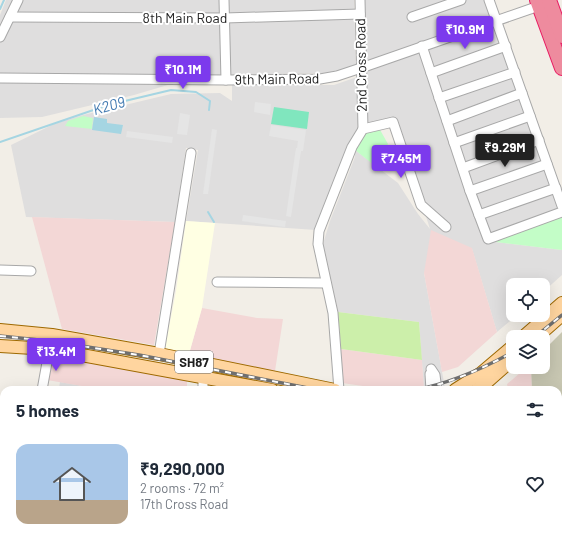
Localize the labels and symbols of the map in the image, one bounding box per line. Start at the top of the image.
street label: 8th Main Road [143,9,227,26]
pin: ₹10.9M [432,16,498,50]
street label: 2nd Cross Road [351,18,370,112]
pin: ₹10.1M [150,56,216,90]
street label: 9th Main Road [234,69,320,88]
water label: K209 [91,92,127,118]
pin: ₹9.29M [472,134,538,168]
pin: ₹7.45M [368,145,434,179]
pin: ₹13.4M [23,338,89,372]
road number: SH87 [175,351,213,373]

